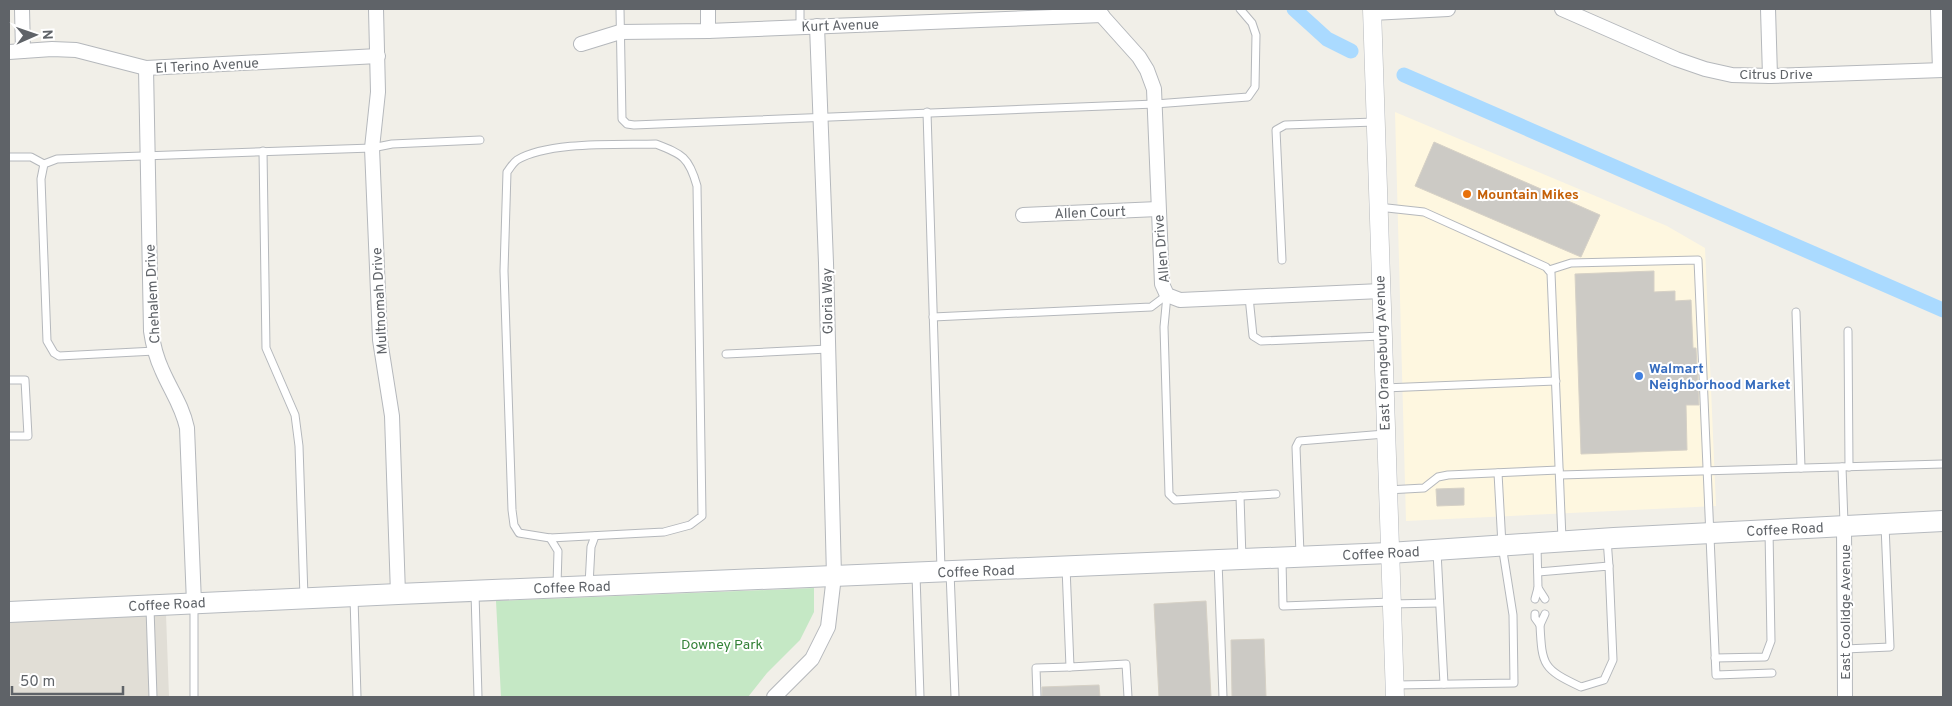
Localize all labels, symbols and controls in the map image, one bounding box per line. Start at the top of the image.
north arrow [10,10,60,60]
street label: Kurt Avenue [801,17,879,36]
text: N [38,29,55,40]
street label: El Terino Avenue [155,55,259,78]
street label: Citrus Drive [1739,67,1813,84]
place label: Mountain Mikes [1477,187,1579,204]
marker: Mountain Mikes [1461,188,1473,200]
street label: Allen Court [1054,204,1126,223]
street label: Allen Drive [1151,214,1174,284]
street label: Chehalem Drive [142,244,165,344]
street label: Multnomah Drive [369,247,392,355]
street label: Gloria Way [819,268,838,334]
street label: East Orangeburg Avenue [1372,275,1395,431]
place label: Walmart Neighborhood Market [1649,361,1791,394]
marker: Walmart Neighborhood Market [1633,370,1645,382]
street label: Coffee Road [1746,520,1824,541]
street label: Coffee Road [1342,544,1420,565]
street label: East Coolidge Avenue [1838,544,1855,680]
street label: Coffee Road [937,563,1015,582]
street label: Coffee Road [533,579,611,598]
street label: Coffee Road [128,595,206,616]
park label: Downey Park [681,637,763,654]
scale bar [12,664,124,696]
text: 50 m [20,673,55,692]

